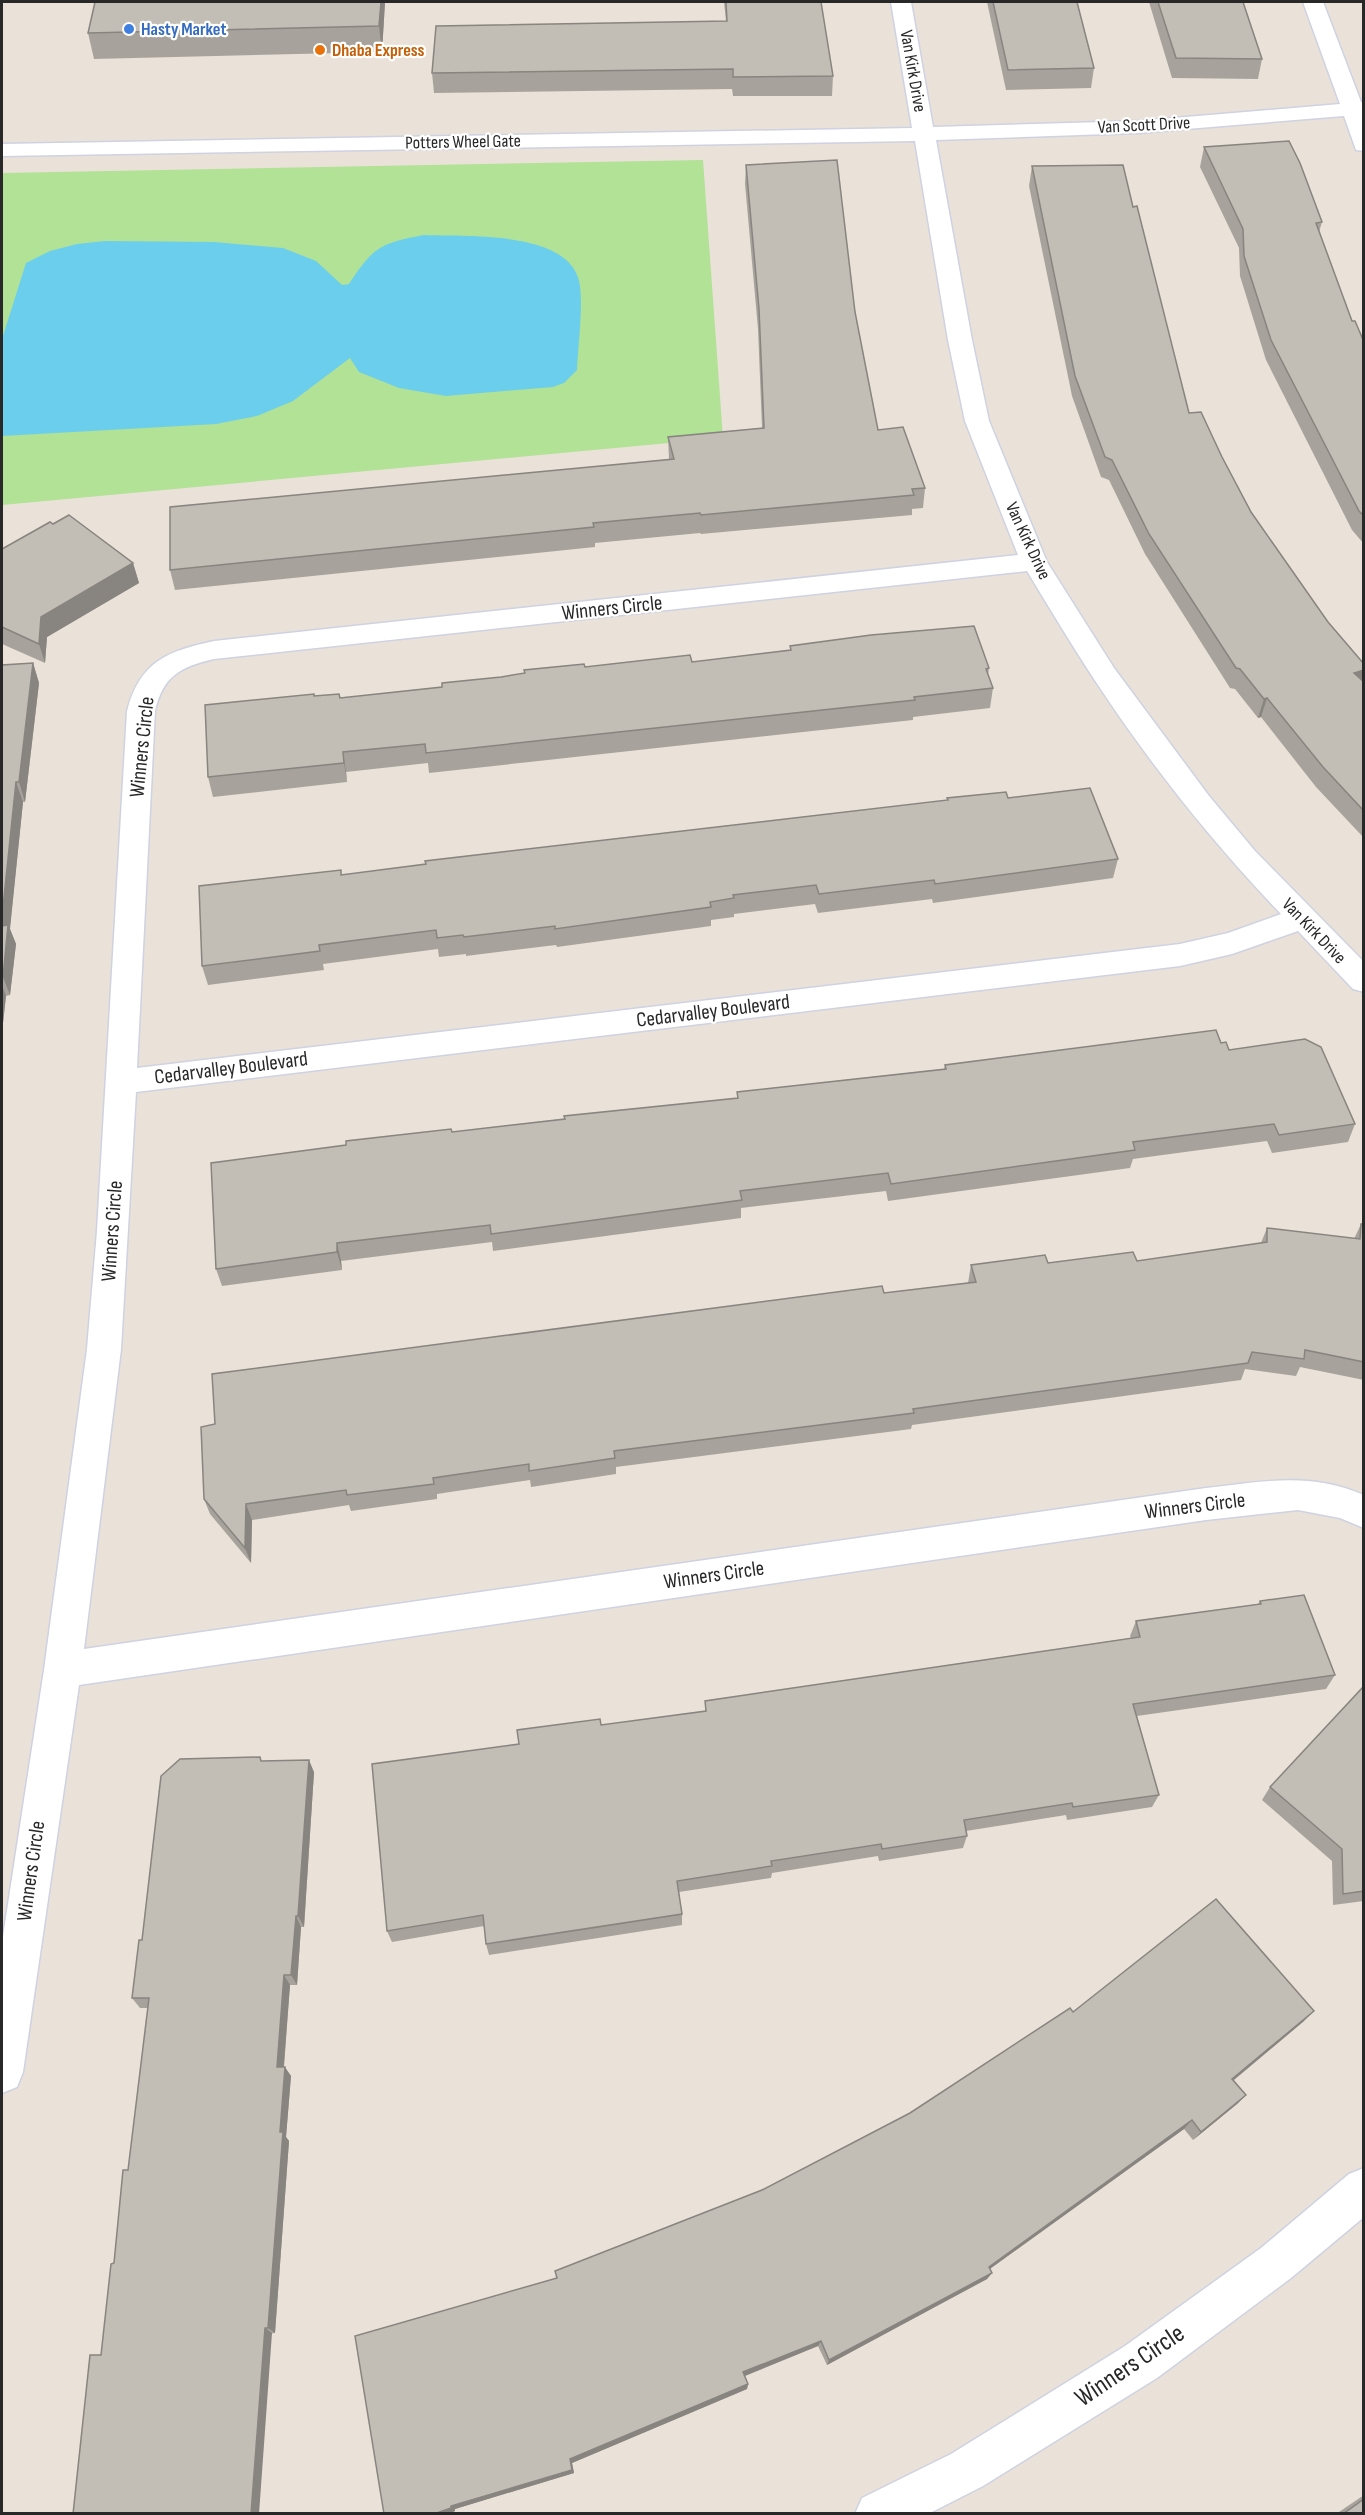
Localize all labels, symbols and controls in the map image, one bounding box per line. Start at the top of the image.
place label: Hasty Market [141,19,226,40]
marker: Hasty Market [122,22,136,36]
street label: Van Kirk Drive [895,28,931,114]
place label: Dhaba Express [332,40,425,61]
marker: Dhaba Express [313,43,327,57]
street label: Van Scott Drive [1097,112,1191,138]
street label: Potters Wheel Gate [405,130,521,154]
street label: Van Kirk Drive [1001,499,1055,583]
street label: Winners Circle [560,590,664,626]
street label: Winners Circle [124,695,160,799]
street label: Van Kirk Drive [1278,894,1350,968]
street label: Cedarvalley Boulevard [635,989,791,1033]
street label: Cedarvalley Boulevard [153,1046,309,1090]
street label: Winners Circle [96,1180,128,1282]
street label: Winners Circle [1143,1487,1247,1525]
street label: Winners Circle [662,1556,766,1594]
street label: Winners Circle [12,1819,50,1923]
street label: Winners Circle [1069,2318,1191,2414]

